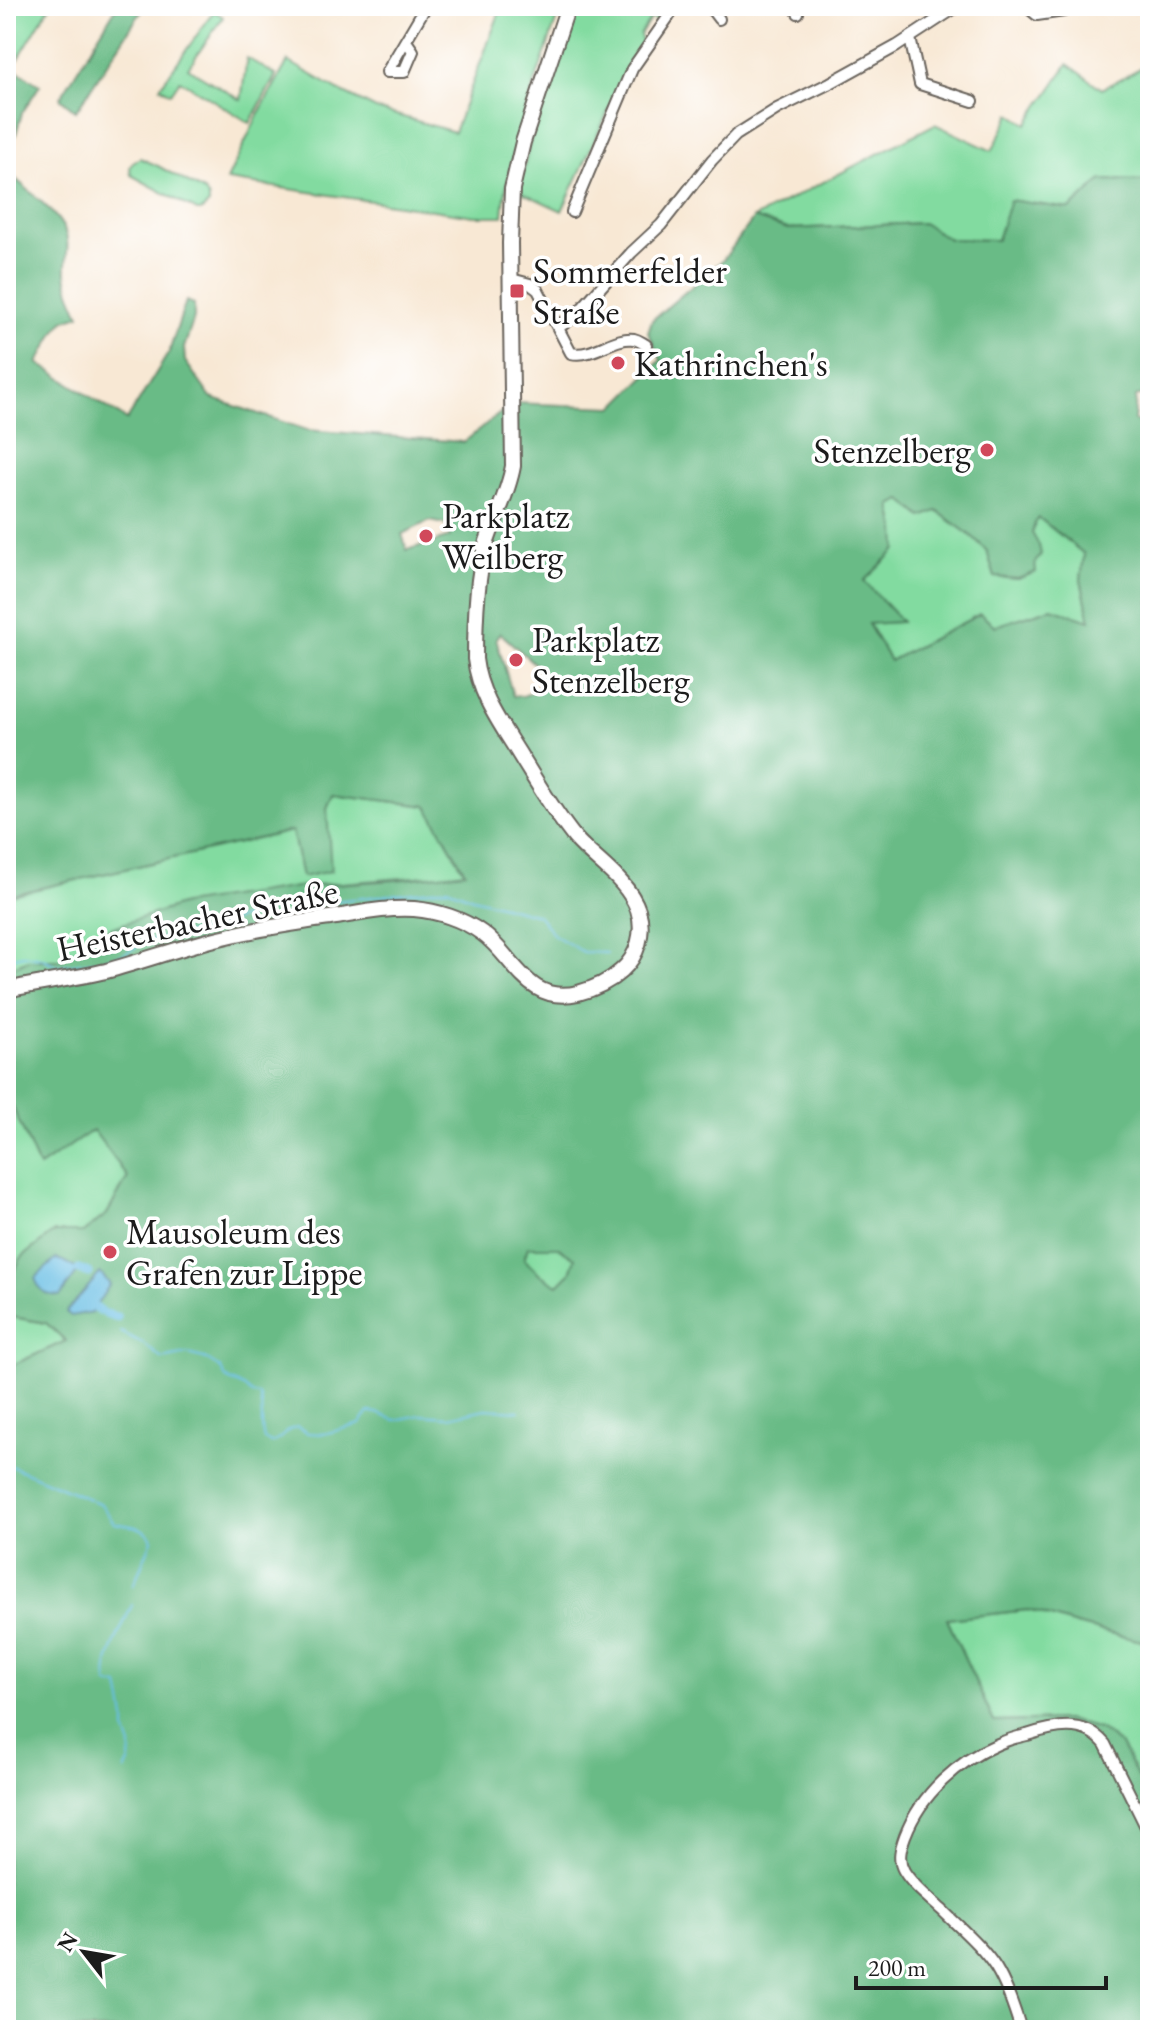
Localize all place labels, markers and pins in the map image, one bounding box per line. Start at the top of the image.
place label: Sommerfelder Straße [533,247,727,335]
marker: Sommerfelder Straße [508,282,526,300]
place label: Kathrinchen's [634,340,828,387]
marker: Kathrinchen's [609,354,627,372]
place label: Stenzelberg [813,427,971,474]
marker: Stenzelberg [978,441,996,459]
place label: Parkplatz Weilberg [442,492,570,580]
marker: Parkplatz Weilberg [417,527,435,545]
place label: Parkplatz Stenzelberg [532,616,690,704]
marker: Parkplatz Stenzelberg [507,651,525,669]
place label: Mausoleum des Grafen zur Lippe [126,1208,362,1296]
marker: Mausoleum des Grafen zur Lippe [101,1243,119,1261]

